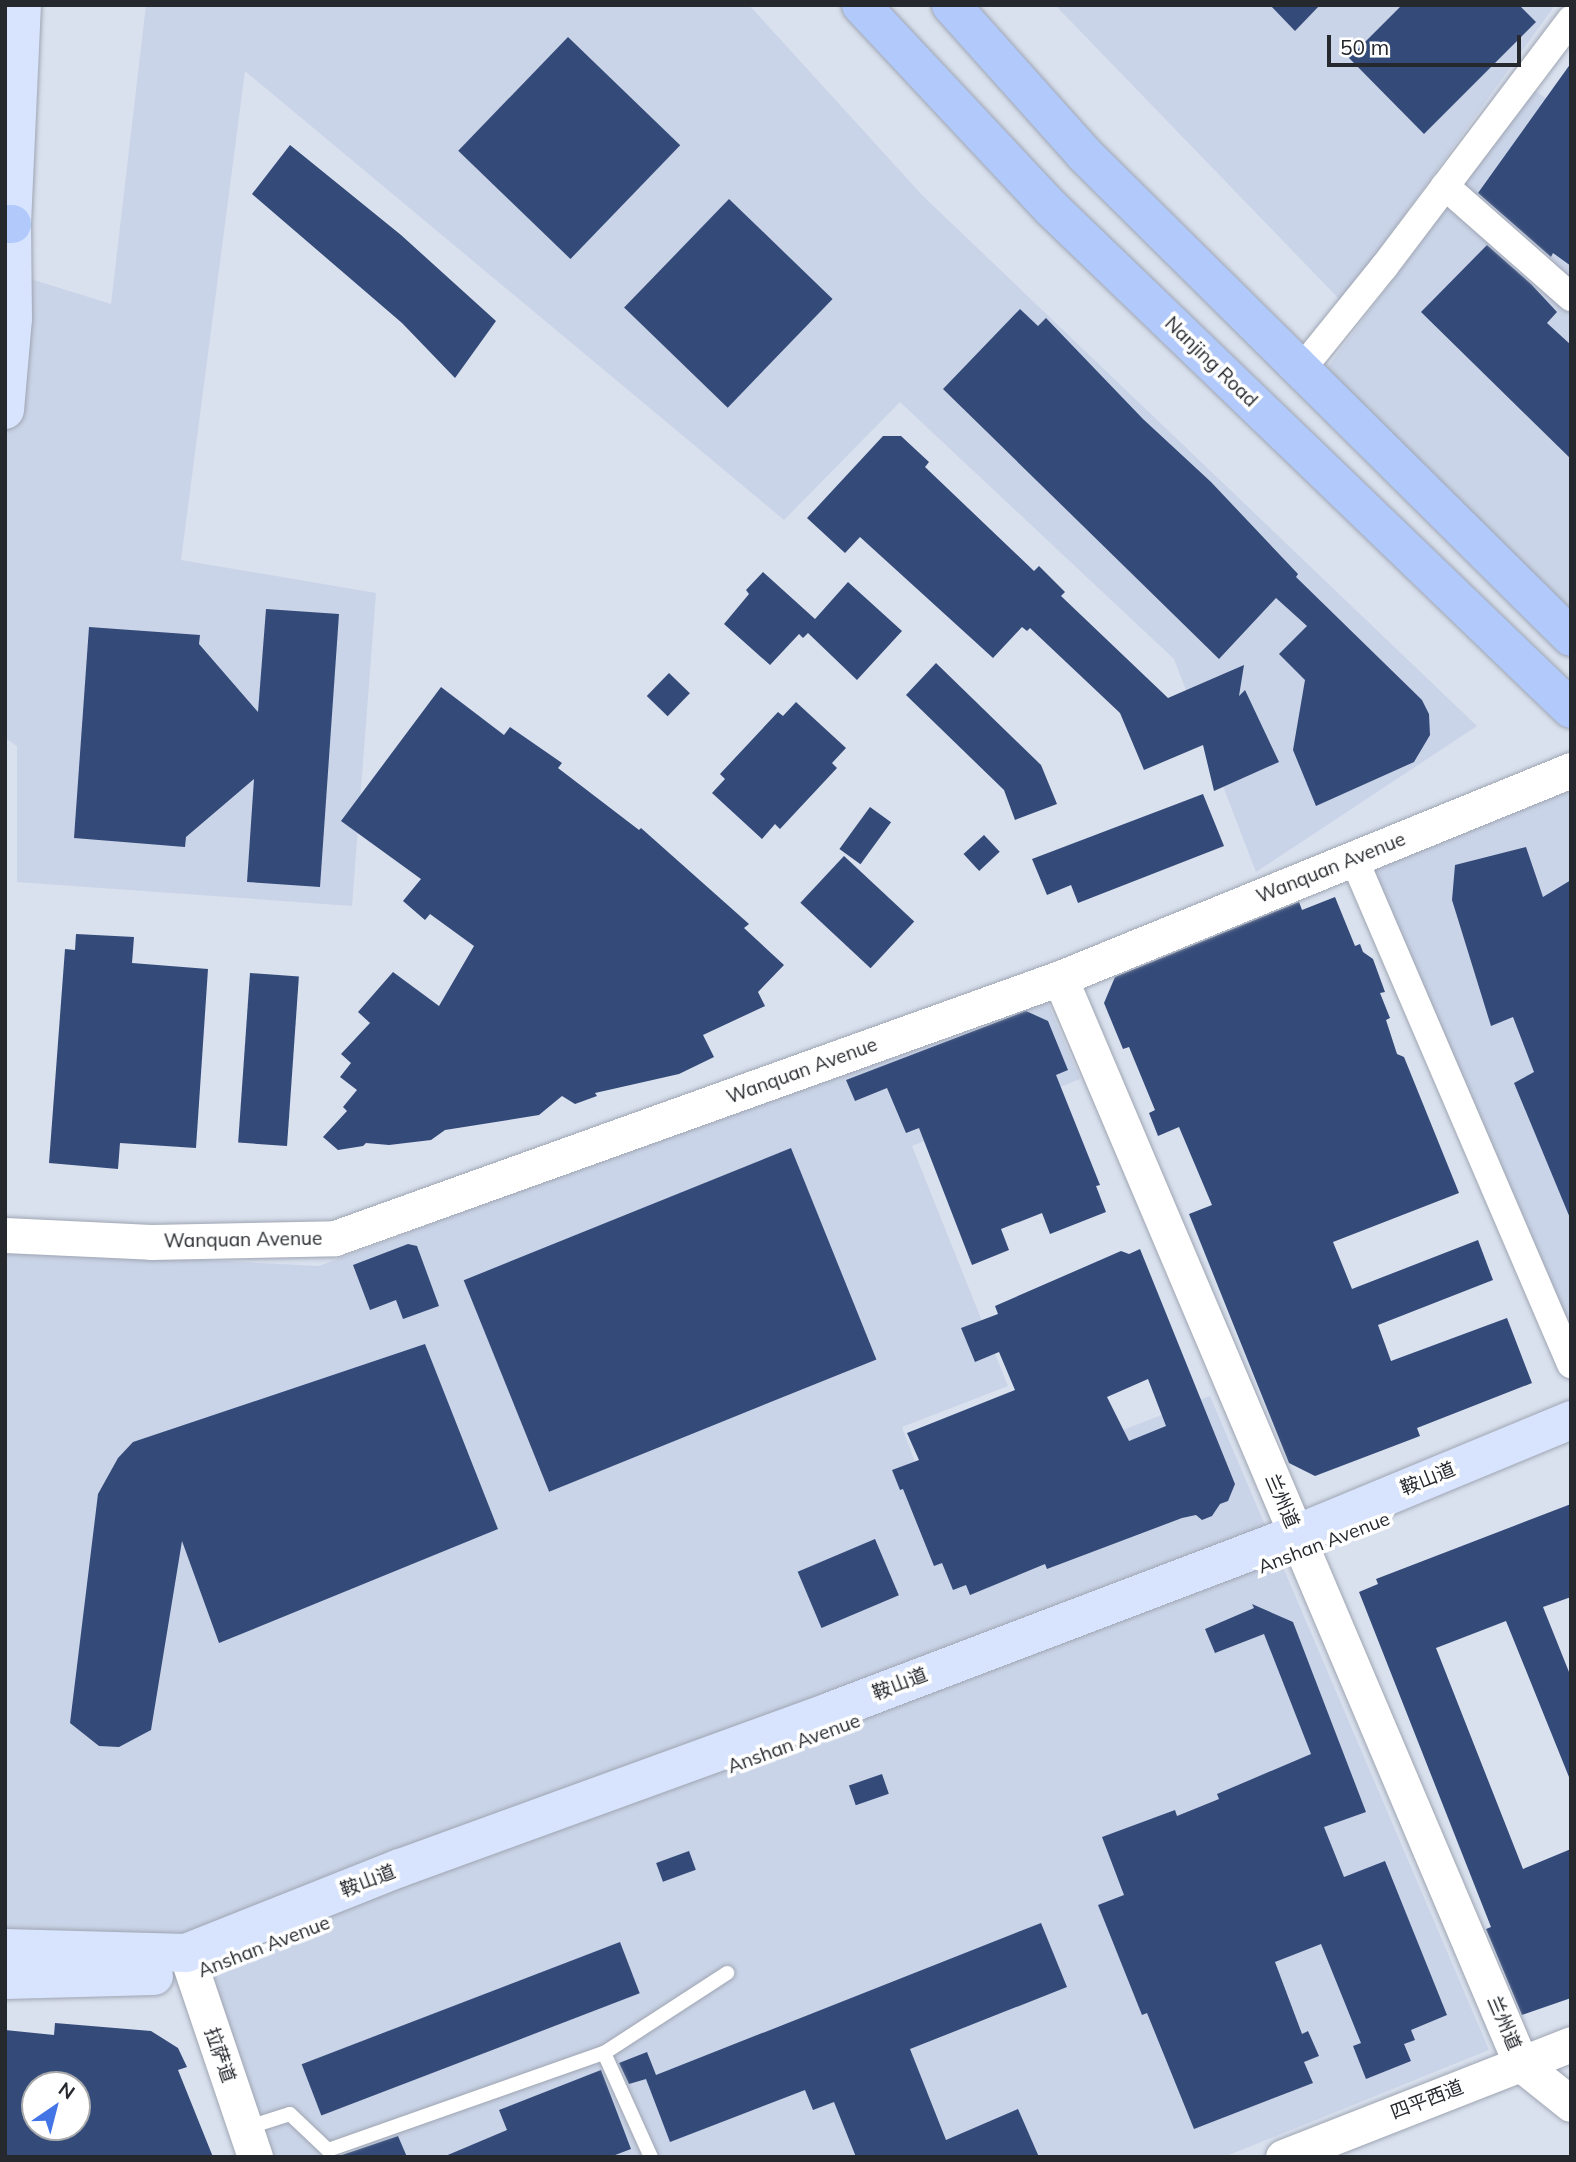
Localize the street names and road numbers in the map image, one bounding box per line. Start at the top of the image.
street label: Nanjing Road [1160,312,1262,412]
street label: Wanquan Avenue [1253,828,1409,908]
street label: Wanquan Avenue [724,1033,880,1109]
street label: Wanquan Avenue [164,1227,322,1253]
street label: 鞍山道 [1397,1458,1459,1500]
street label: 兰州道 [1260,1470,1304,1532]
street label: Anshan Avenue [1255,1507,1393,1579]
street label: 鞍山道 [869,1663,931,1705]
street label: Anshan Avenue [725,1709,863,1779]
street label: 鞍山道 [337,1860,399,1902]
street label: Anshan Avenue [195,1911,333,1983]
street label: 兰州道 [1482,1992,1526,2054]
street label: 拉萨道 [200,2024,240,2086]
street label: 四平西道 [1387,2076,1467,2124]

